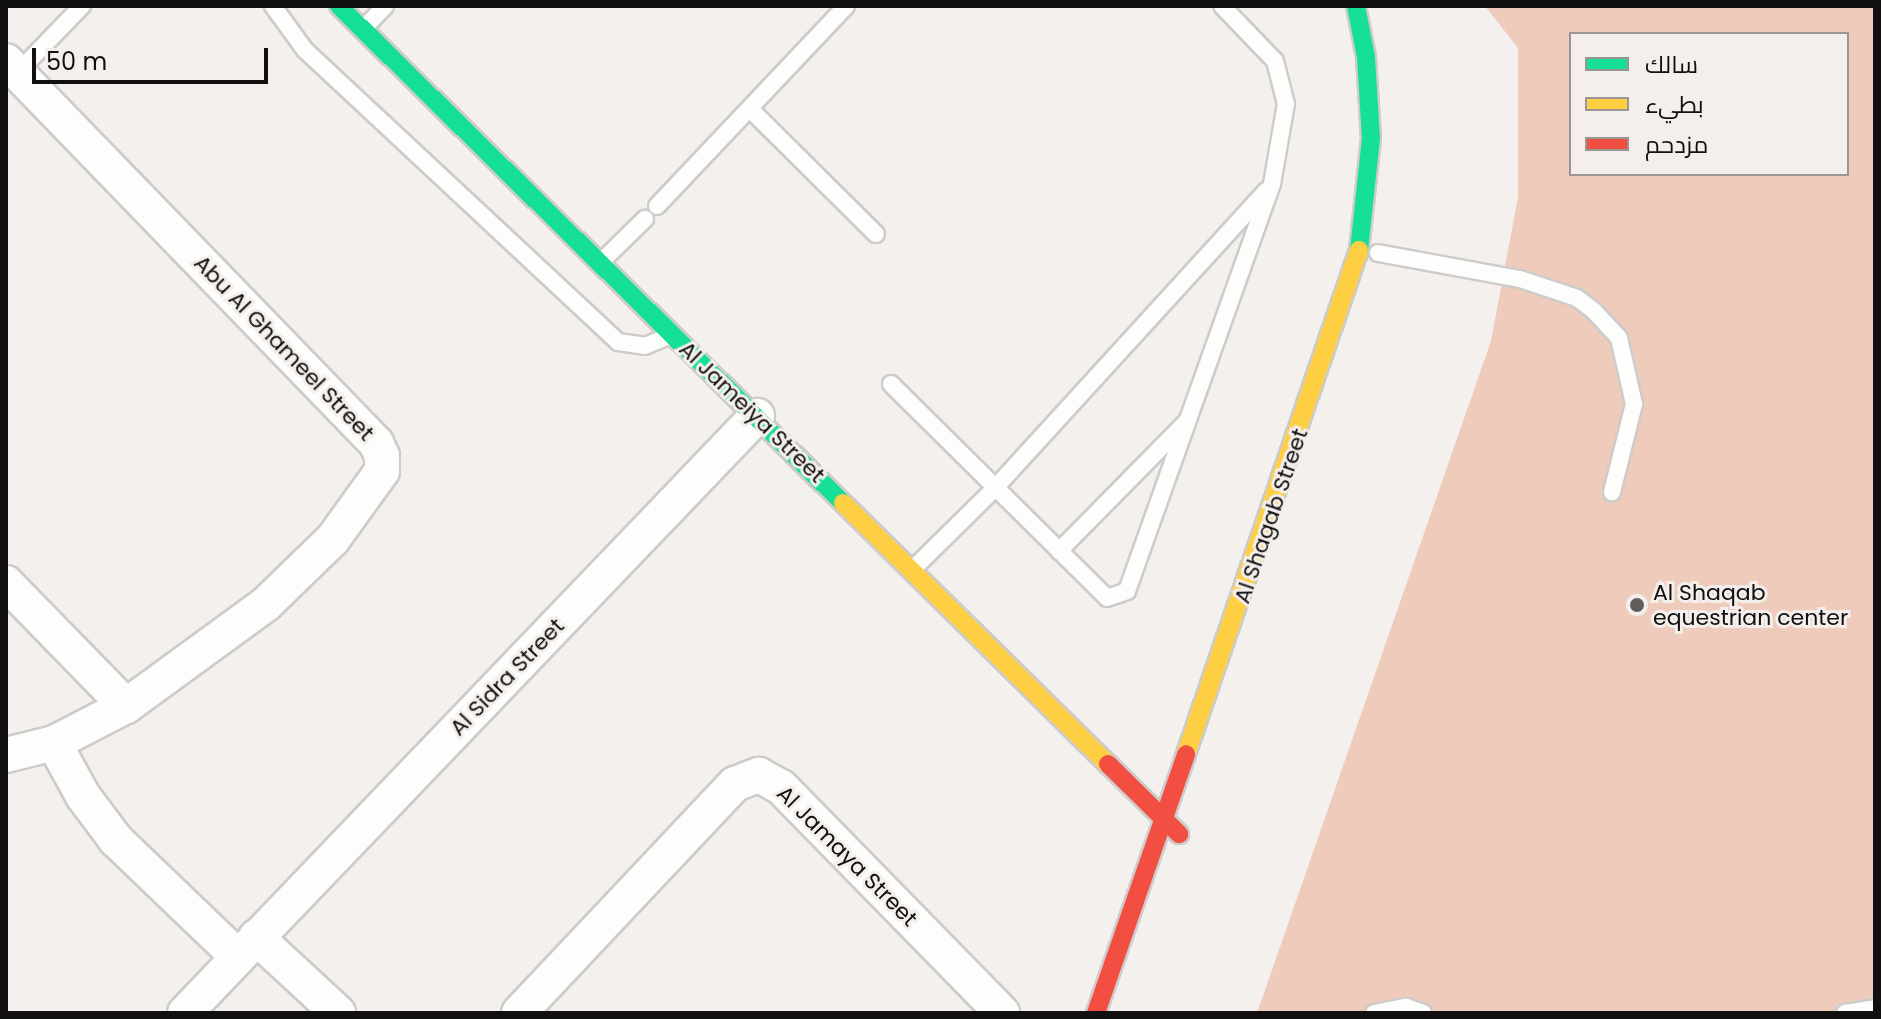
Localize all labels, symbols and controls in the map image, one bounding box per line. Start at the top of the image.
scale bar [36,32,272,82]
legend [1569,32,1849,176]
text: 50 m [46,45,107,78]
text: سالك [1645,48,1698,81]
text: بطيء [1645,88,1704,121]
text: مزدحم [1645,128,1708,161]
street label: Abu Al Ghameel Street [189,250,379,446]
street label: Al Jameiya Street [674,336,830,488]
street label: Al Shagab Street [1229,425,1313,607]
place label: Al Shaqab equestrian center [1653,579,1848,630]
marker: Al Shaqab equestrian center [1628,596,1646,614]
street label: Al Sidra Street [444,613,570,741]
street label: Al Jamaya Street [771,780,923,932]

